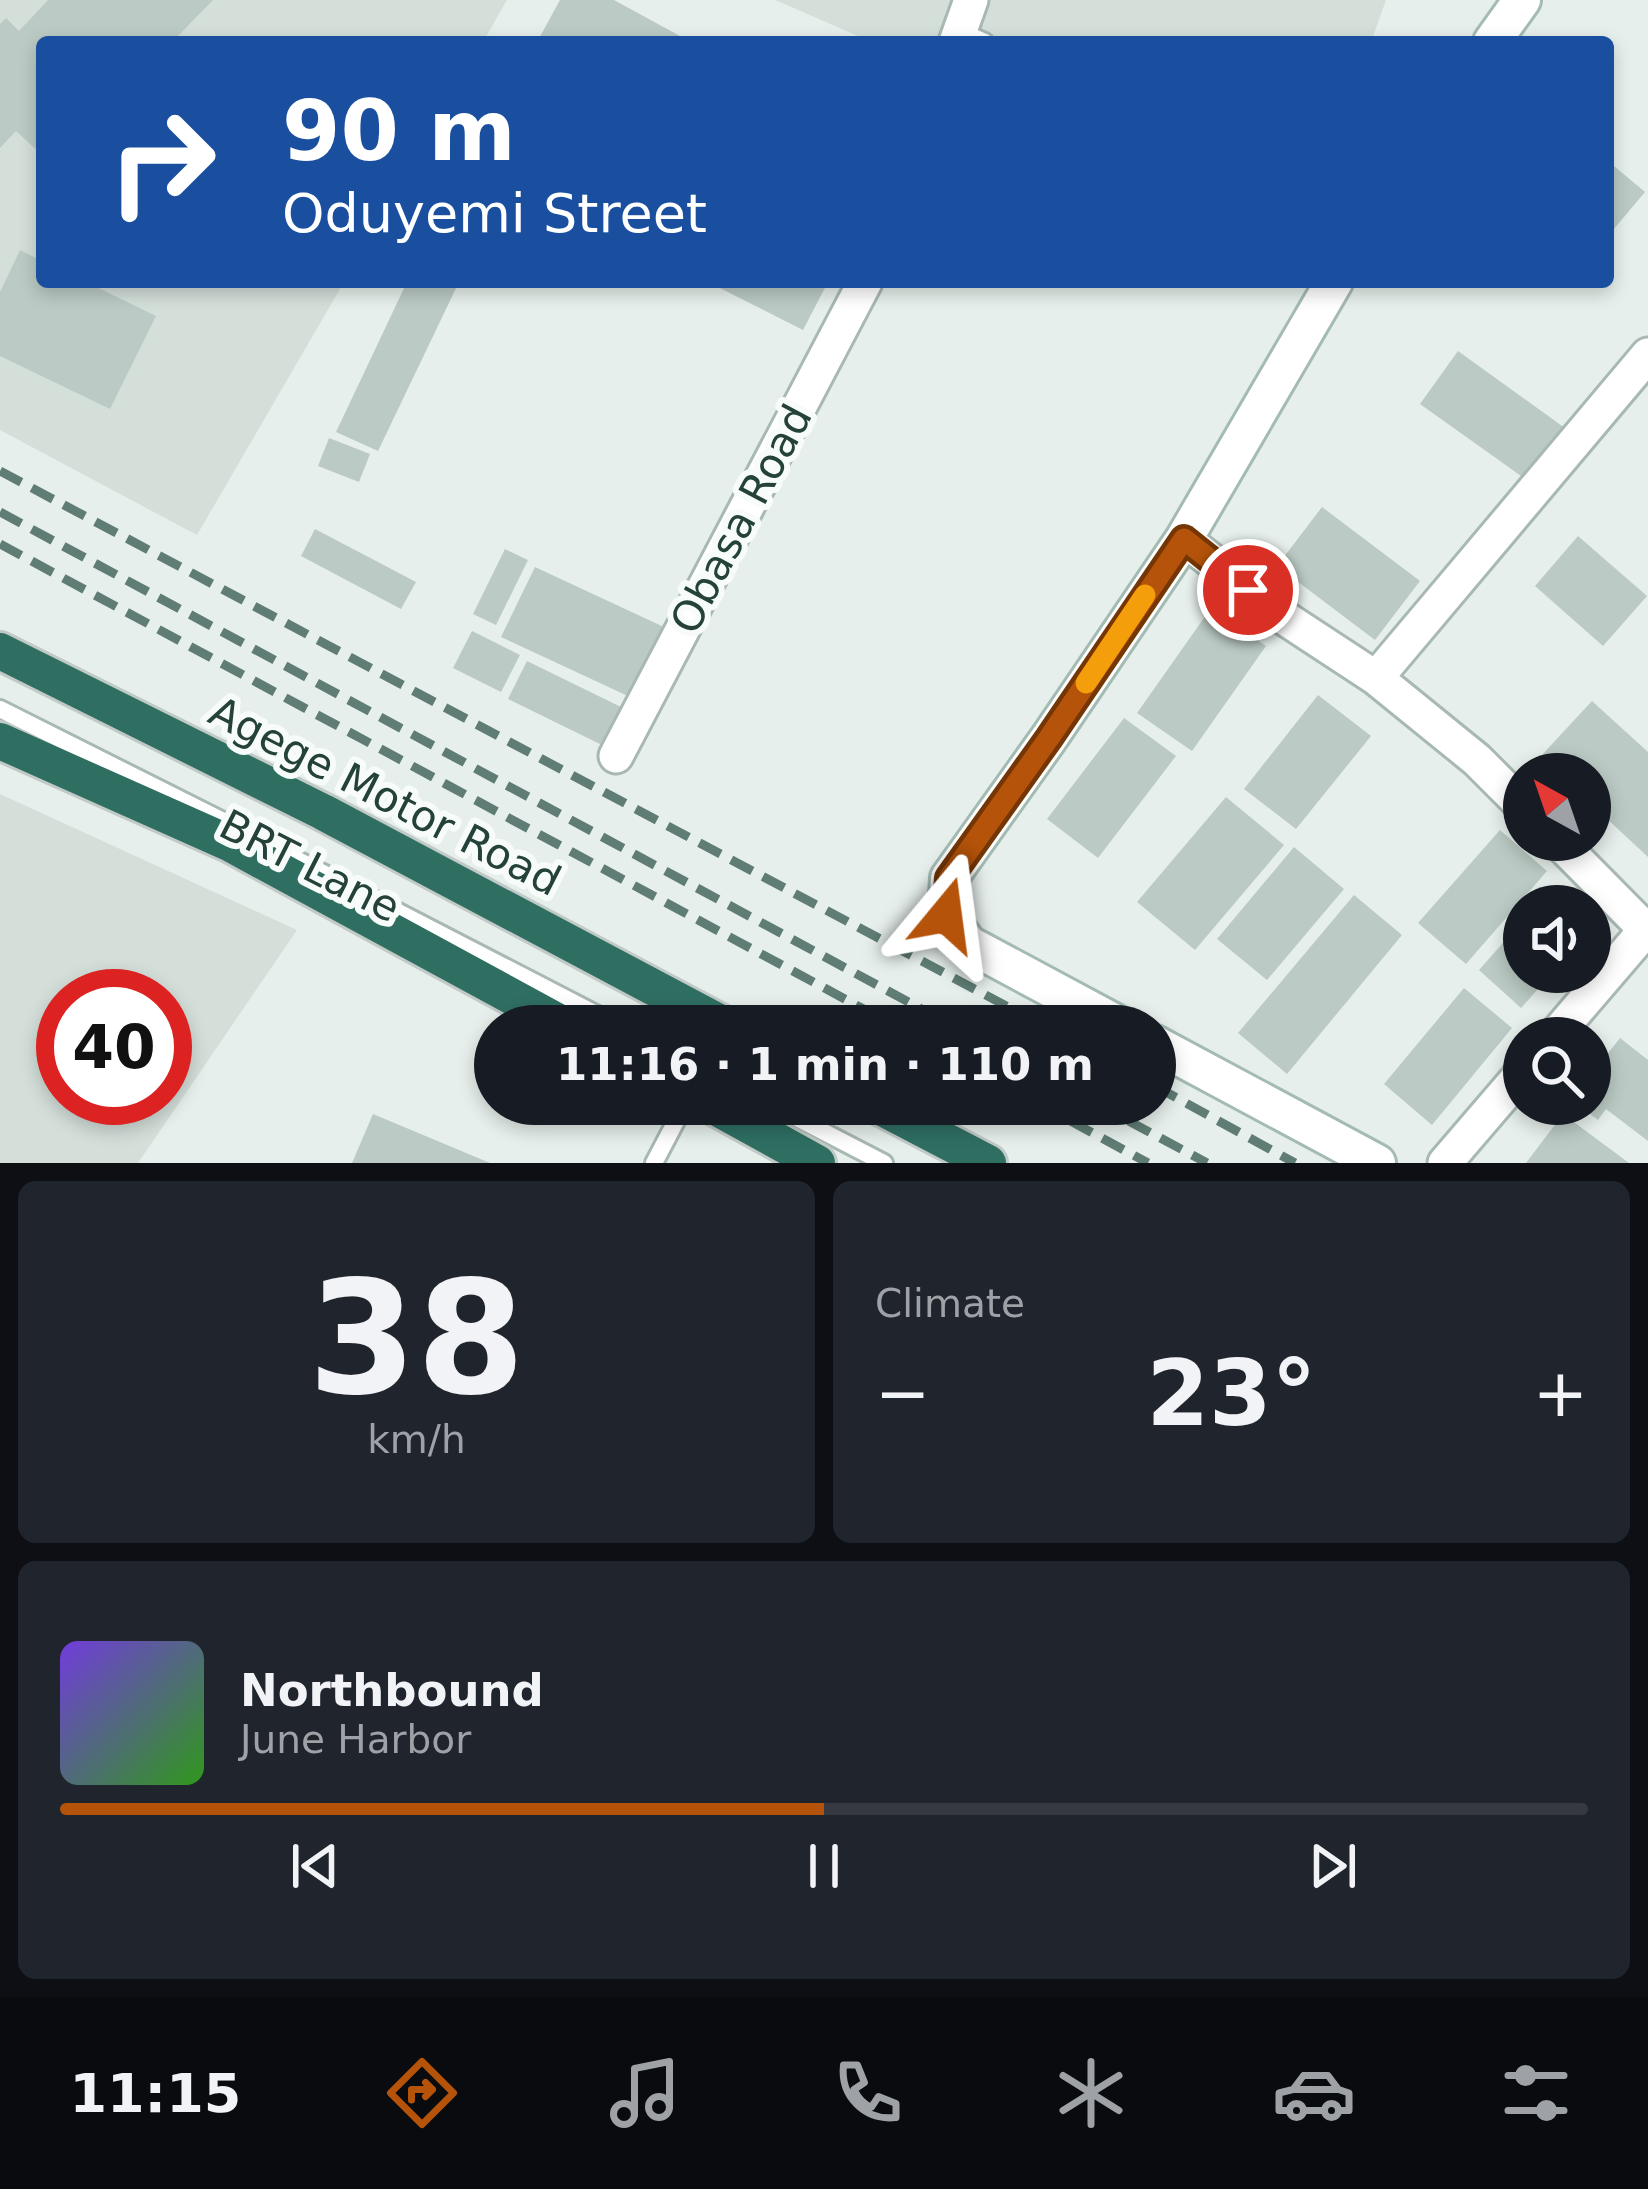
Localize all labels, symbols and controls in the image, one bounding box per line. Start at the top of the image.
text: 90 m [282,82,516,180]
icon: right [84,84,240,240]
text: Oduyemi Street [282,182,707,245]
street label: Obasa Road [660,396,822,642]
pin [1197,539,1299,641]
icon: arrive [1215,557,1281,623]
street label: Agege Motor Road [201,686,569,906]
north arrow [1503,753,1611,861]
map controls [1503,753,1611,1125]
street label: BRT Lane [212,800,408,932]
position arrow [883,852,1009,978]
button: sound [1503,885,1611,993]
speed limit sign: 40 [36,969,192,1125]
button: search [1503,1017,1611,1125]
text: 11:16 · 1 min · 110 m [556,1038,1094,1091]
text: 38 [308,1248,525,1430]
text: Climate [875,1281,1025,1326]
text: 23° [1146,1341,1317,1446]
text: − [875,1355,930,1432]
text: + [1533,1355,1588,1432]
text: km/h [367,1417,466,1462]
text: Northbound [240,1664,544,1717]
text: June Harbor [240,1717,471,1762]
icon: previous [282,1833,348,1899]
icon: pause [791,1833,857,1899]
icon: next [1300,1833,1366,1899]
icon: directions [380,2051,464,2135]
icon: music [603,2051,687,2135]
icon: phone [826,2051,910,2135]
icon: climate [1049,2051,1133,2135]
icon: car [1272,2051,1356,2135]
icon: filters [1494,2051,1578,2135]
text: 11:15 [69,2062,241,2125]

